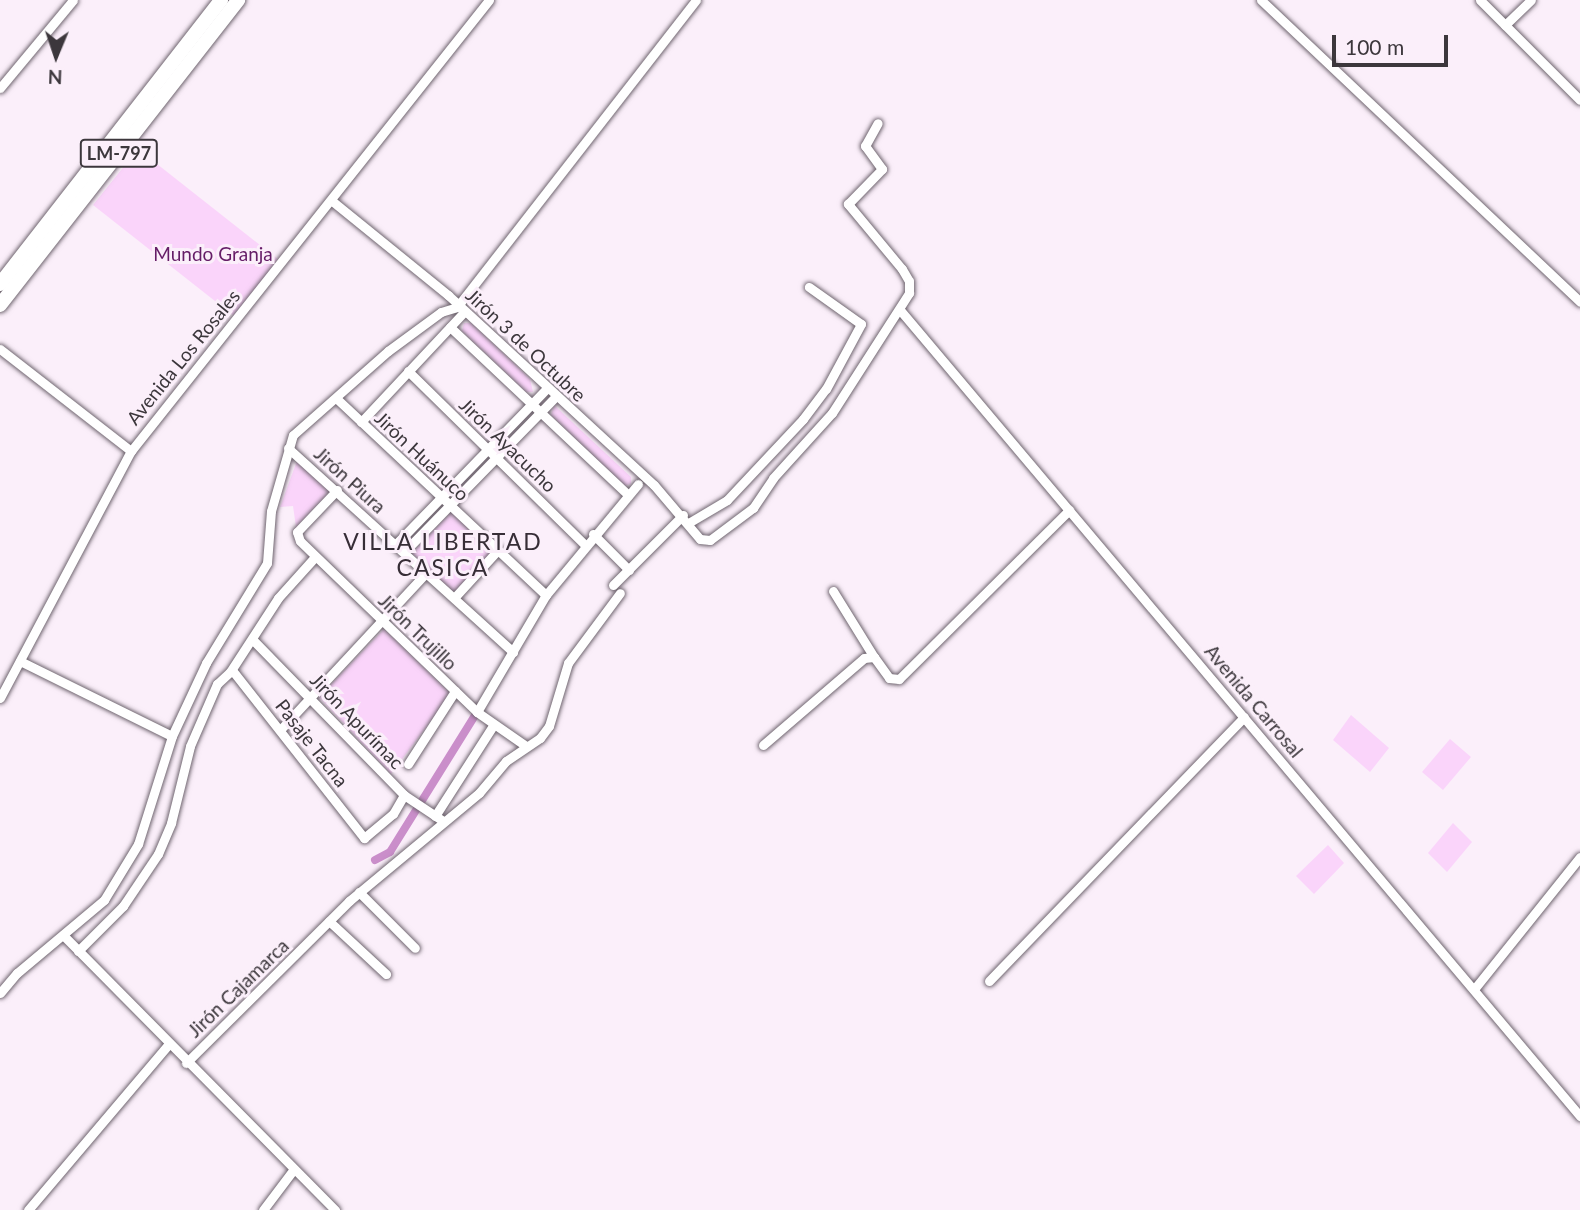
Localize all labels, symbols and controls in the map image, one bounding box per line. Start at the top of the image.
north arrow [21,21,91,91]
scale bar [1335,21,1450,65]
text: 100 m [1345,34,1404,59]
text: N [48,66,63,89]
road number: LM-797 [79,138,159,168]
park label: Mundo Granja [153,243,273,265]
street label: Jirón 3 de Octubre [461,284,591,406]
street label: Avenida Los Rosales [122,285,244,429]
street label: Jirón Ayacucho [455,393,561,497]
street label: Jirón Huánuco [370,407,474,505]
street label: Jirón Piura [310,442,390,518]
district label: VILLA LIBERTAD CASICA [345,527,541,581]
street label: Jirón Trujillo [374,589,462,675]
street label: Avenida Carrosal [1200,640,1308,762]
street label: Jirón Apurímac [305,668,409,774]
street label: Pasaje Tacna [271,694,353,792]
street label: Jirón Cajamarca [183,934,293,1042]

